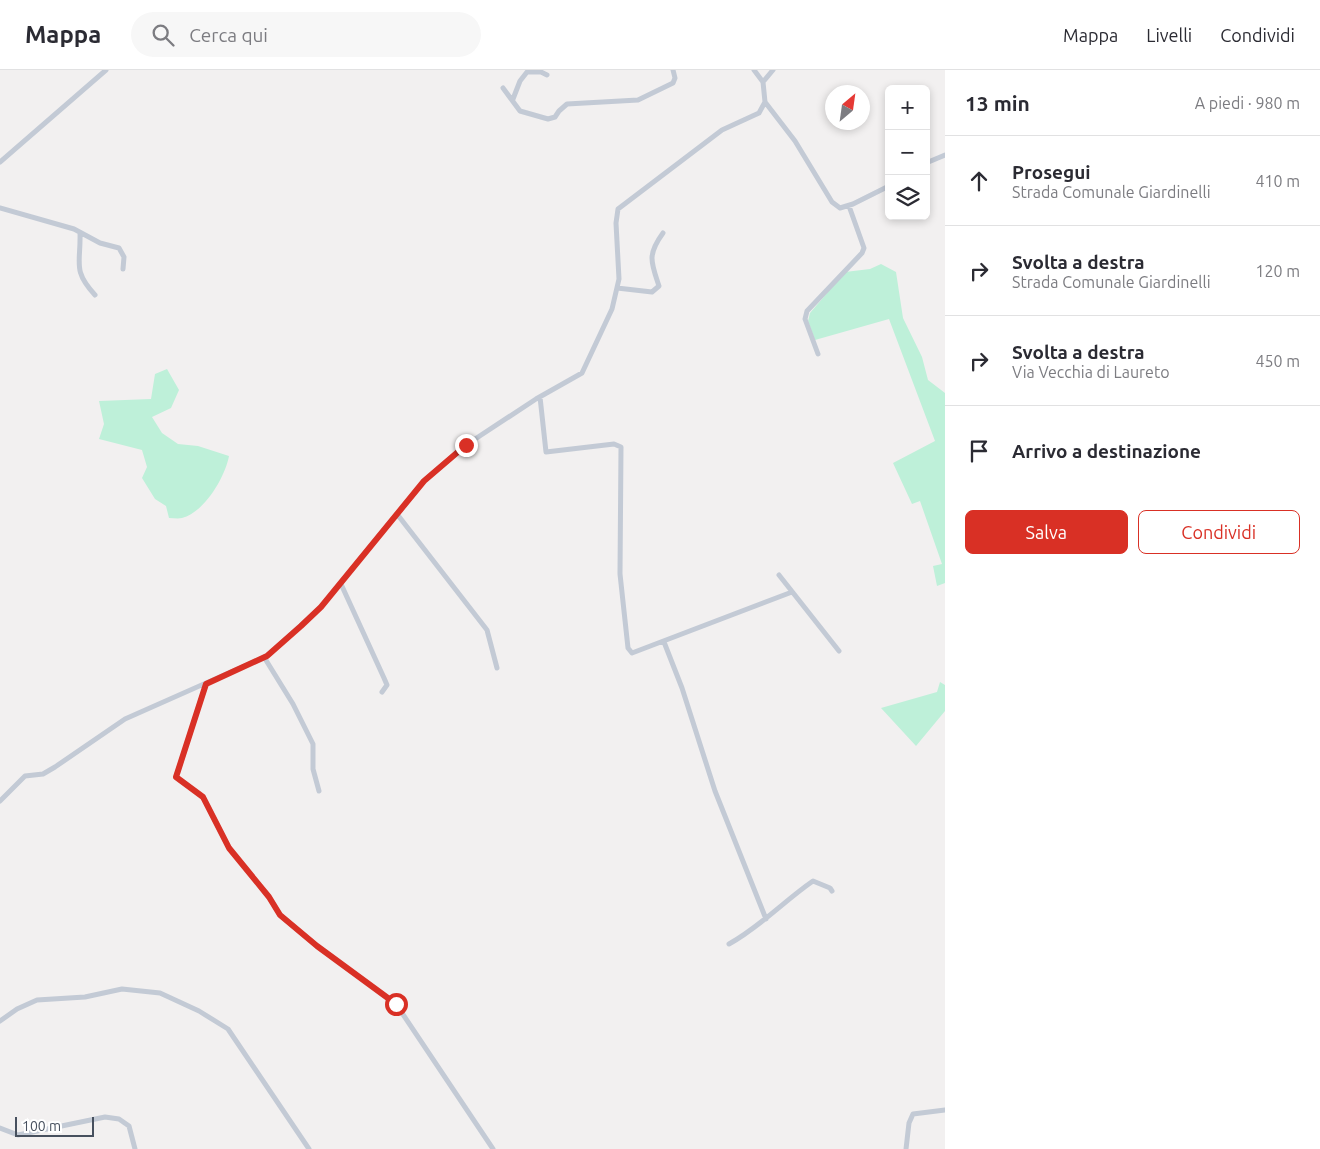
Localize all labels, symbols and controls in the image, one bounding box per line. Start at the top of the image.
search box [131,12,481,57]
text: Mappa [25,21,101,48]
icon: search [149,21,177,49]
text: Cerca qui [189,24,268,46]
text: Mappa [1063,25,1118,45]
text: Livelli [1146,25,1192,45]
text: Condividi [1220,25,1295,45]
north arrow [825,85,870,130]
map controls [885,85,930,220]
button: + [885,85,930,130]
text: 13 min [965,91,1030,115]
text: A piedi · 980 m [1195,94,1300,112]
button: − [885,130,930,175]
text: Prosegui [1012,161,1091,183]
icon: ahead [965,167,993,195]
text: 410 m [1255,172,1300,190]
button: layers [885,175,930,220]
text: Strada Comunale Giardinelli [1012,183,1211,201]
text: Svolta a destra [1012,251,1145,273]
icon: right [965,257,993,285]
text: 120 m [1255,262,1300,280]
text: Strada Comunale Giardinelli [1012,273,1211,291]
text: Svolta a destra [1012,341,1145,363]
icon: right [965,347,993,375]
text: 450 m [1255,352,1300,370]
text: Via Vecchia di Laureto [1012,363,1170,381]
route end [455,434,478,457]
icon: arrive [965,437,993,465]
text: Arrivo a destinazione [1012,440,1201,462]
button: Salva [965,510,1128,554]
button: Condividi [1138,510,1300,554]
route start [385,993,408,1016]
scale bar [15,1114,94,1137]
text: 100 m [22,1118,61,1134]

